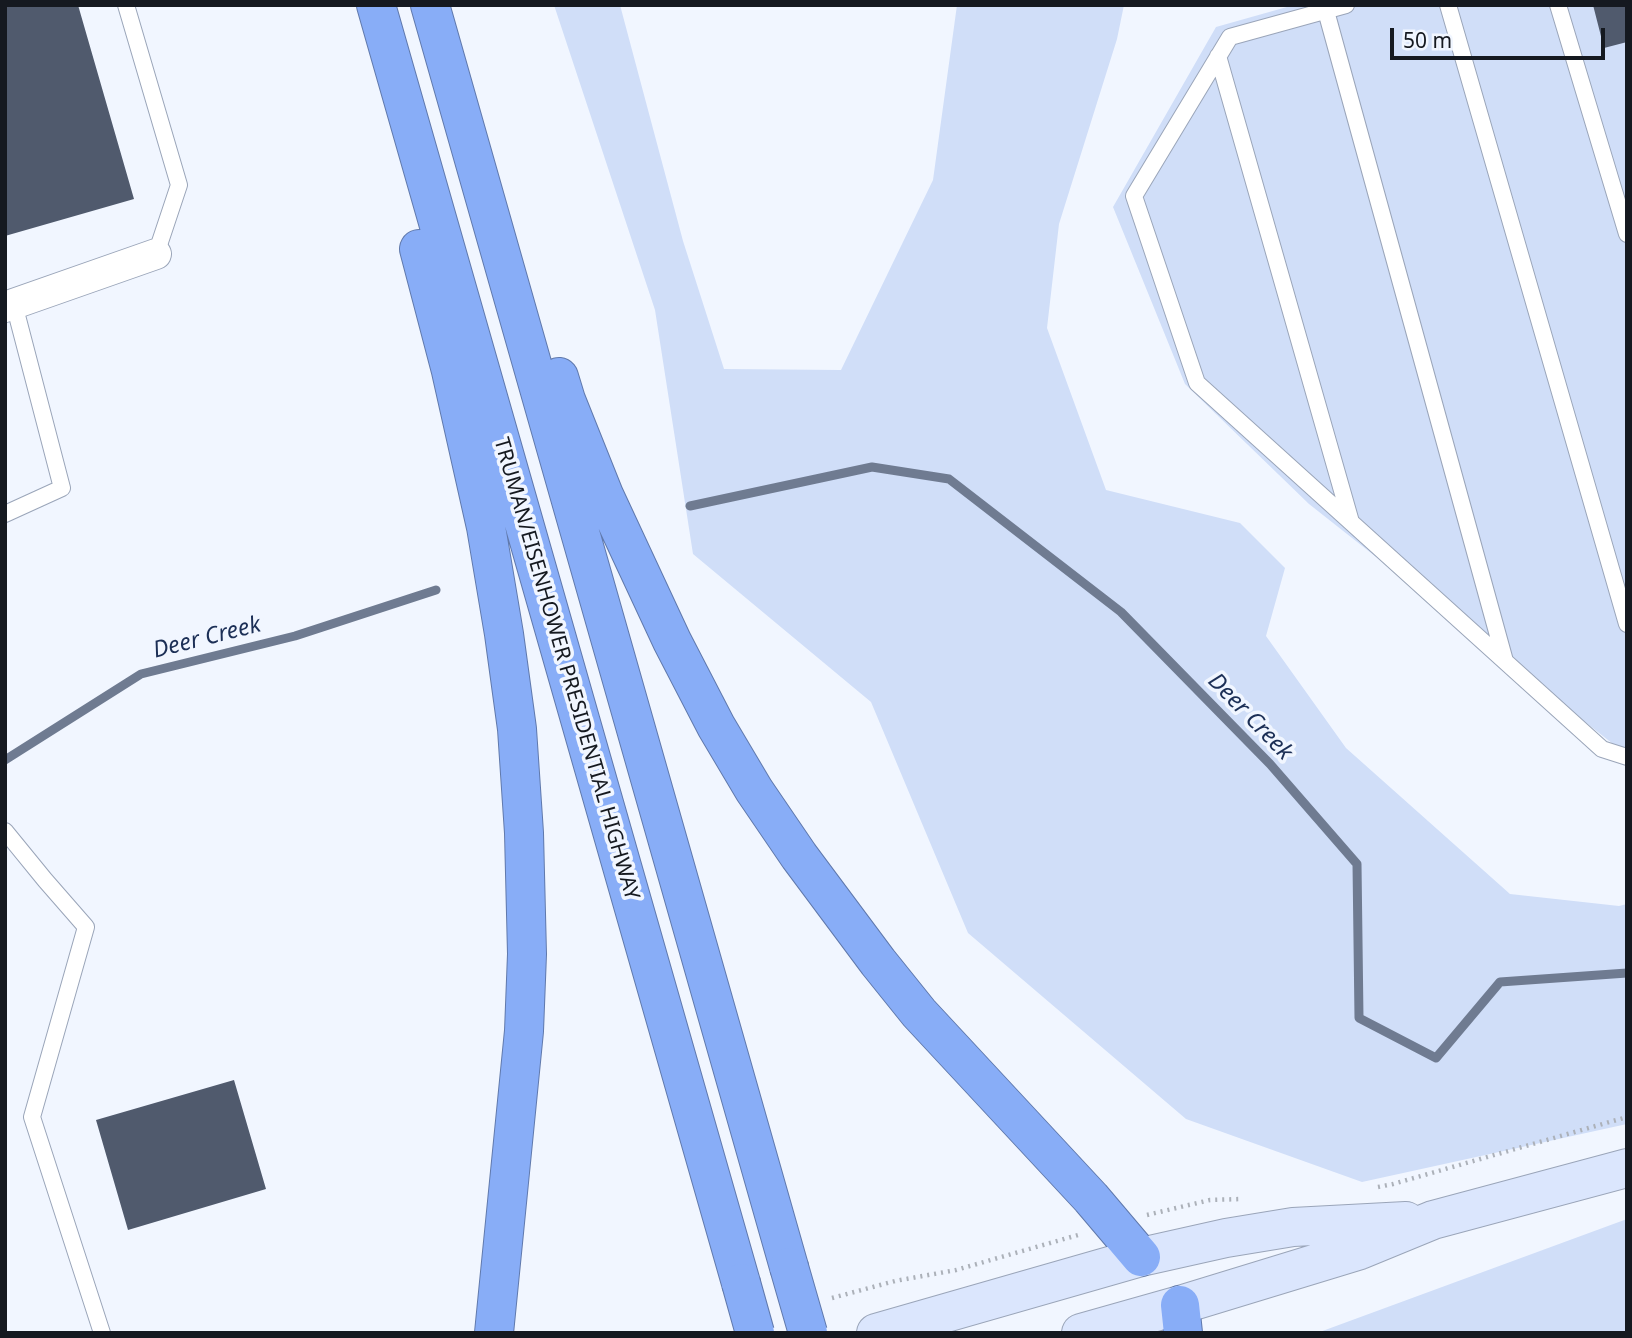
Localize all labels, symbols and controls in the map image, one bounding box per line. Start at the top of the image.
scale bar [1394,14,1609,58]
text: 50 m [1403,26,1452,54]
street label: TRUMAN/EISENHOWER PRESIDENTIAL HIGHWAY [488,435,644,903]
water label: Deer Creek [150,611,264,665]
water label: Deer Creek [1202,668,1298,766]

